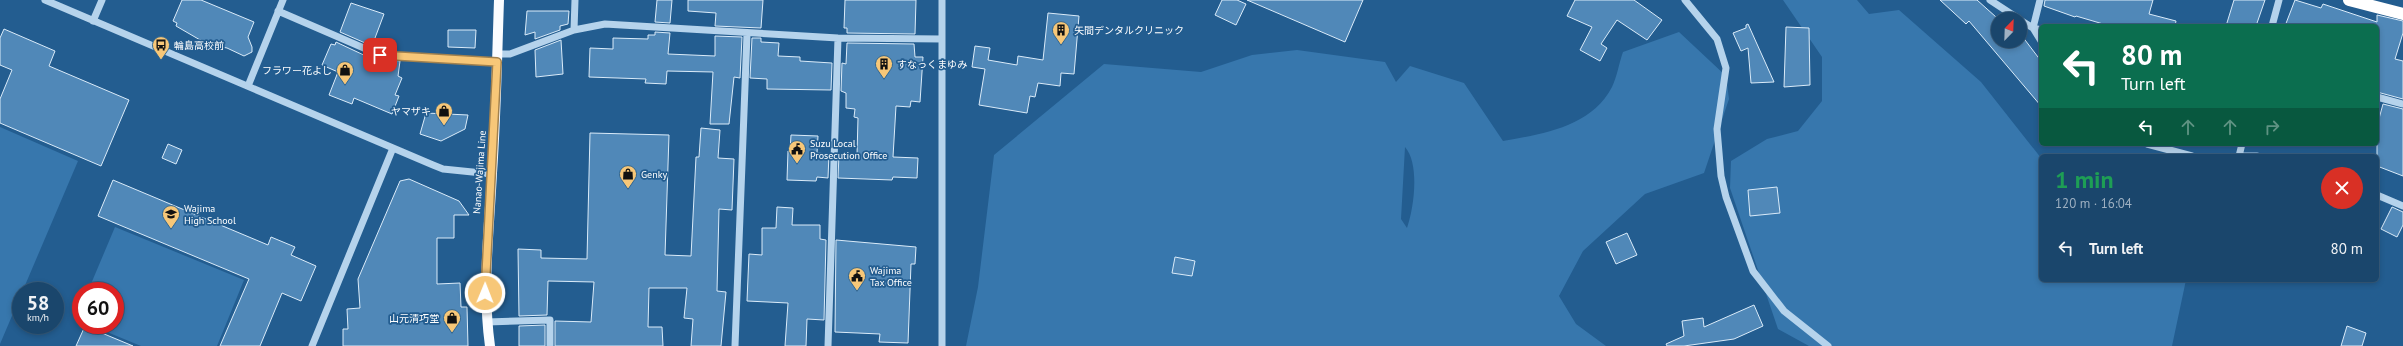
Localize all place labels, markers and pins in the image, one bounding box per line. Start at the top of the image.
building icon: 矢間デンタルクリニック [1051,20,1071,45]
place label: 矢間デンタルクリニック [1074,24,1184,37]
bus stop icon: 輪島高校前 [151,35,171,60]
pin [363,38,397,72]
place label: 輪島高校前 [174,39,224,52]
building icon: すなっくまゆみ [874,54,894,79]
place label: すなっくまゆみ [897,58,967,71]
shop icon: フラワー花よし [335,60,355,85]
place label: フラワー花よし [262,64,332,77]
shop icon: ヤマザキ [434,101,454,126]
place label: ヤマザキ [391,105,431,118]
place label: Suzu Local Prosecution Office [810,137,887,162]
public building icon: Suzu Local Prosecution Office [787,139,807,164]
shop icon: Genky [618,164,638,189]
place label: Genky [641,168,667,181]
place label: Wajima High School [184,202,236,227]
school or university icon: Wajima High School [161,204,181,229]
place label: Wajima Tax Office [870,264,912,289]
public building icon: Wajima Tax Office [847,266,867,291]
shop icon: 山元清巧堂 [442,308,462,333]
place label: 山元清巧堂 [389,312,439,325]

